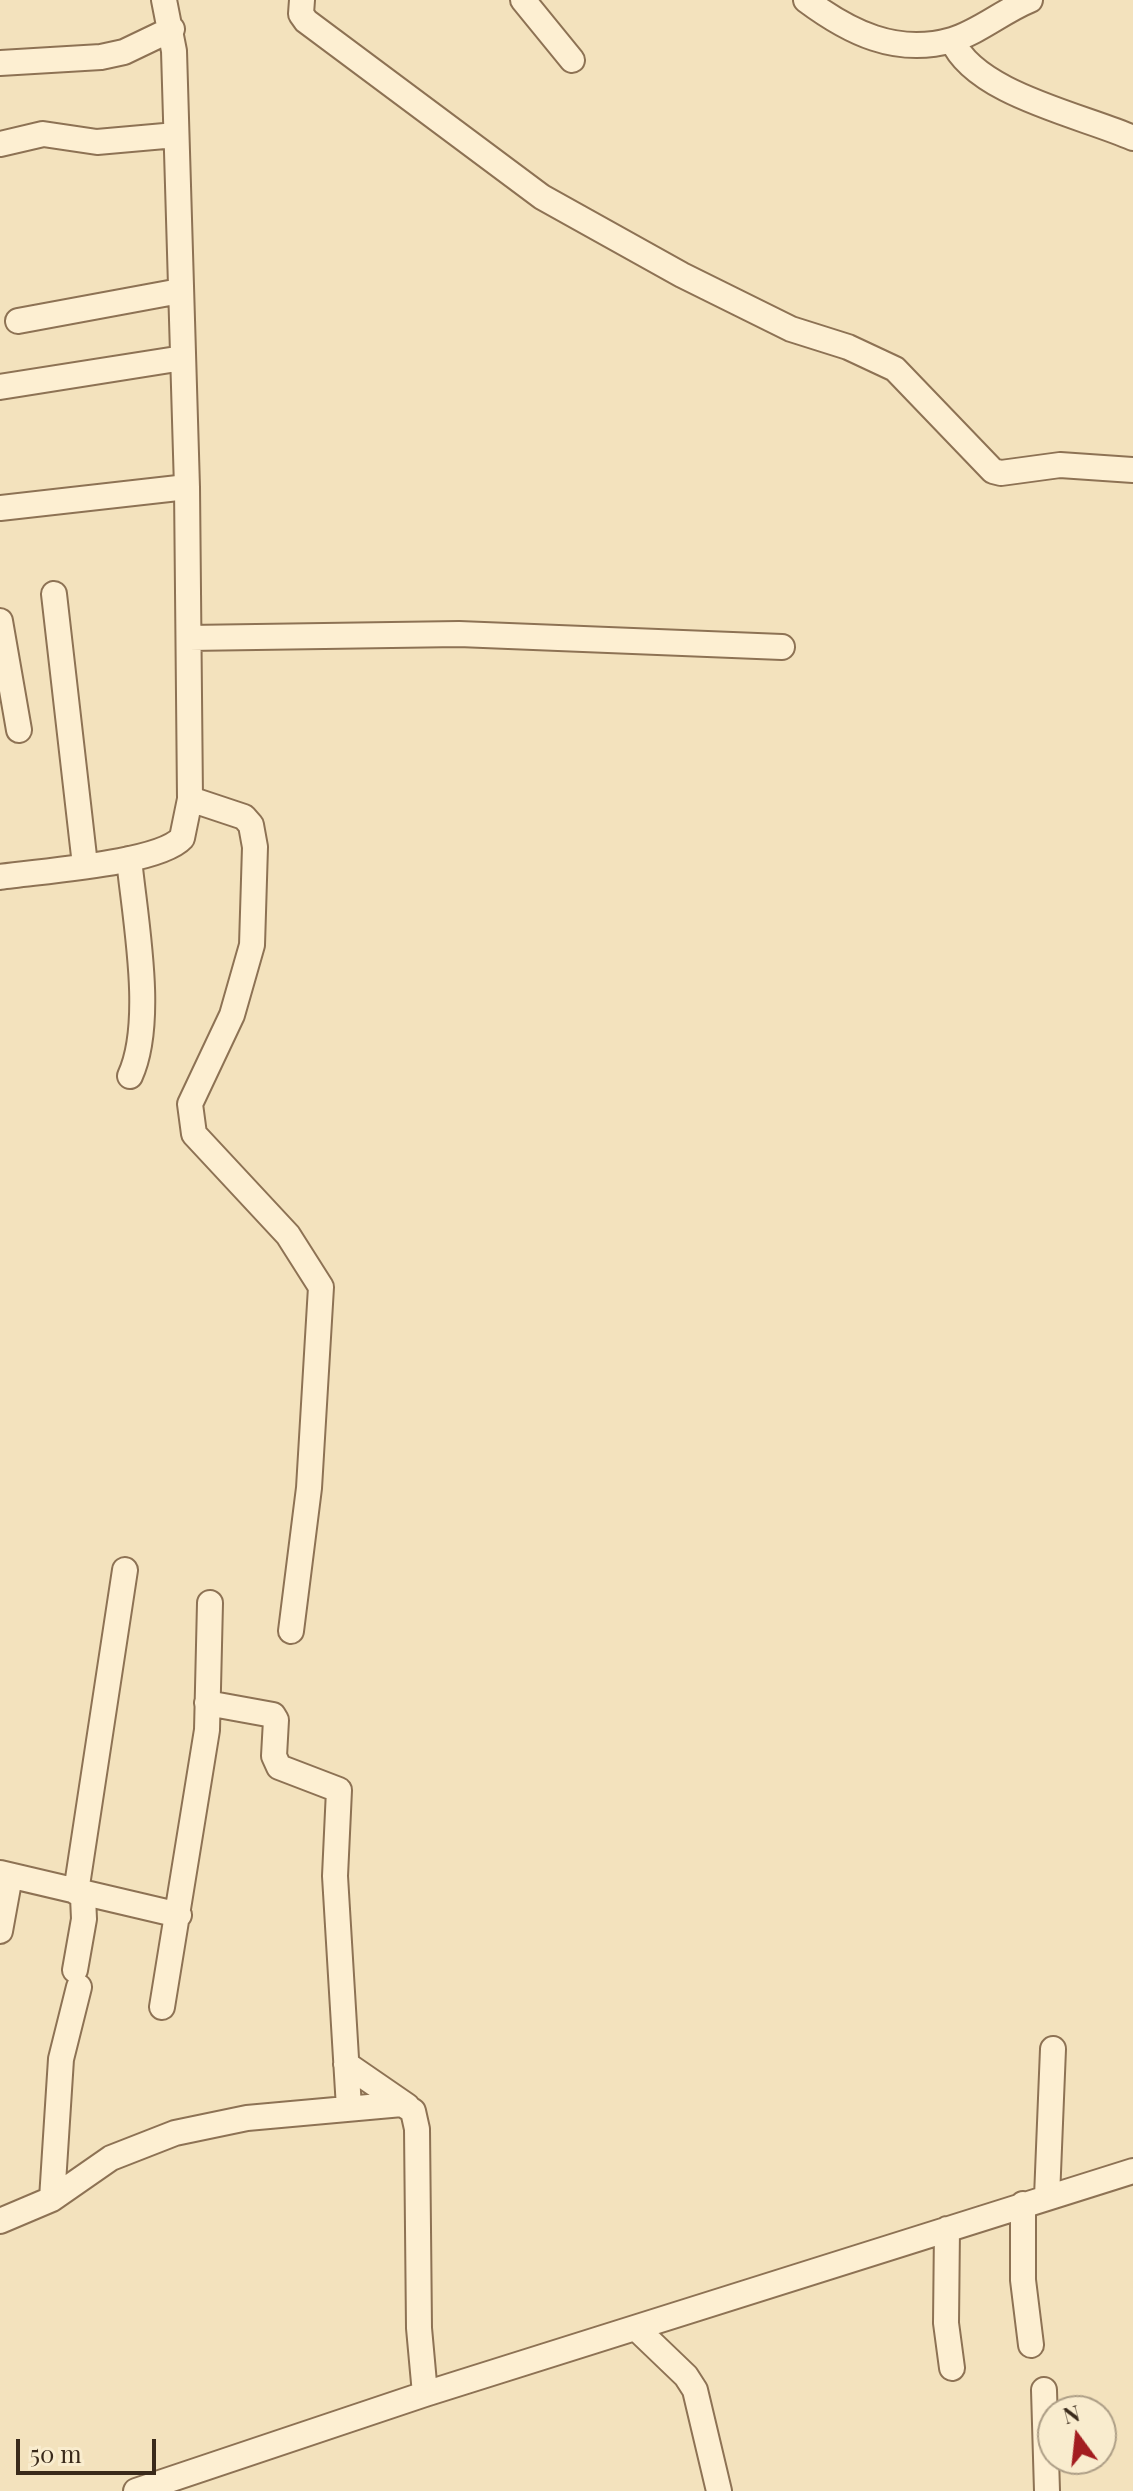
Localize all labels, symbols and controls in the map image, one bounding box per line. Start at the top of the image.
north arrow [1037,2395,1117,2475]
text: N [1060,2397,1083,2430]
scale bar [20,2423,160,2473]
text: 50 m [30,2437,82,2469]

